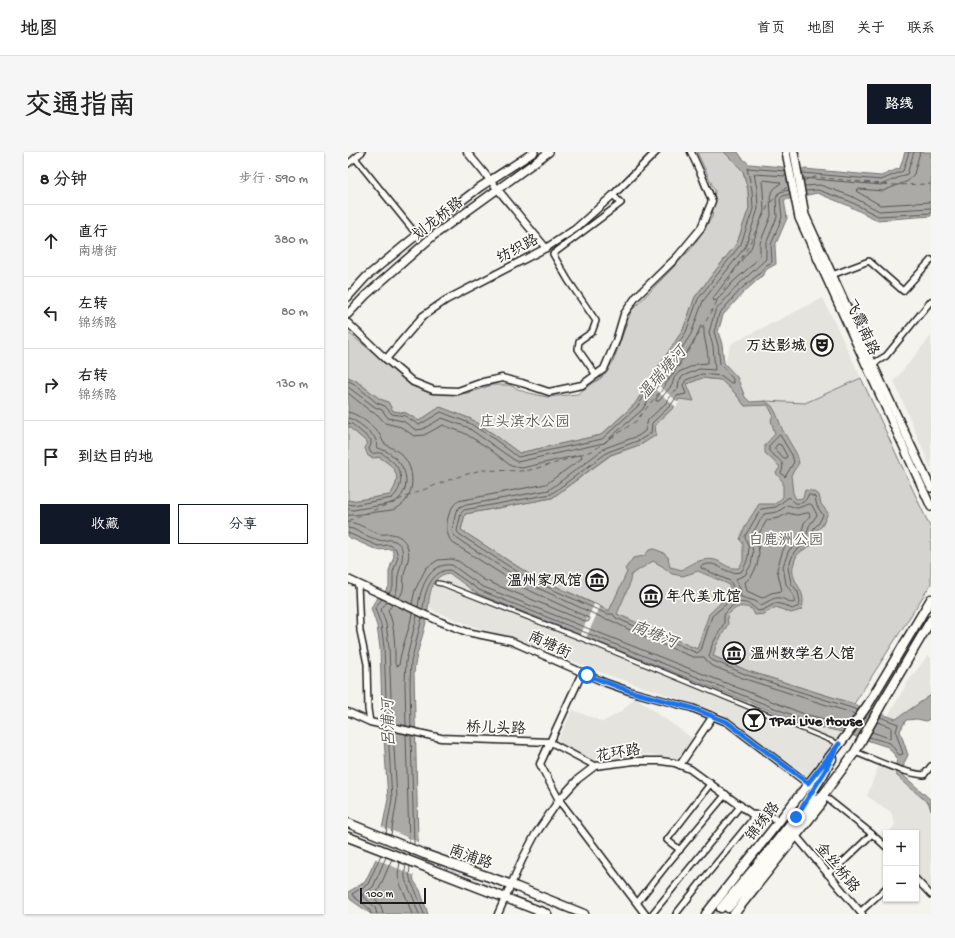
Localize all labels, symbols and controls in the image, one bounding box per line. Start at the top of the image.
text: 地图 [20,19,58,42]
text: 首页 [757,21,785,38]
text: 地图 [807,21,835,38]
text: 关于 [857,21,885,38]
text: 联系 [907,21,935,38]
button: 路线 [867,84,931,124]
text: 交通指南 [24,91,136,124]
text: 8 分钟 [40,171,87,191]
text: 步行 · 590 m [239,172,308,187]
street label: 划龙桥路 [409,194,467,245]
text: 直行 [78,224,108,242]
icon: ahead [40,230,62,252]
street label: 纺织路 [494,231,542,268]
text: 380 m [274,233,308,248]
text: 南塘街 [78,245,117,260]
text: 左转 [78,296,108,314]
street label: 飞霞南路 [840,296,883,359]
icon: left [40,302,62,324]
text: 80 m [281,305,308,320]
text: 锦绣路 [78,317,117,332]
theatre icon: 万达影城 [809,332,835,358]
place label: 万达影城 [746,338,806,356]
water label: 温瑞塘河 [634,340,694,405]
text: 右转 [78,368,108,386]
icon: right [40,374,62,396]
text: 130 m [276,377,308,392]
text: 锦绣路 [78,389,117,404]
park label: 庄头滨水公园 [480,414,570,432]
icon: arrive [40,446,62,468]
text: 到达目的地 [78,449,153,467]
button: 收藏 [40,504,170,544]
button: 分享 [178,504,308,544]
park label: 白鹿洲公园 [748,532,824,550]
museum icon: 温州家风馆 [584,567,610,593]
place label: 温州家风馆 [507,573,582,591]
museum icon: 年代美术馆 [638,583,664,609]
place label: 年代美术馆 [666,589,741,607]
water label: 南塘河 [628,617,683,655]
street label: 南塘街 [525,627,574,663]
museum icon: 温州数学名人馆 [721,640,747,666]
place label: 温州数学名人馆 [750,646,855,664]
route start [578,666,596,684]
water label: 吕浦河 [379,696,401,747]
bar icon: TPai Live House [741,707,767,733]
place label: TPai Live House [769,713,864,731]
street label: 桥儿头路 [466,719,526,739]
street label: 花环路 [595,742,642,766]
street label: 锦绣路 [743,799,785,846]
route end [787,808,805,826]
map controls [883,830,919,902]
button: + [883,830,919,866]
street label: 金丝桥路 [810,840,863,897]
street label: 南浦路 [446,841,495,874]
button: − [883,866,919,902]
scale bar [360,886,426,905]
text: 100 m [366,889,393,901]

